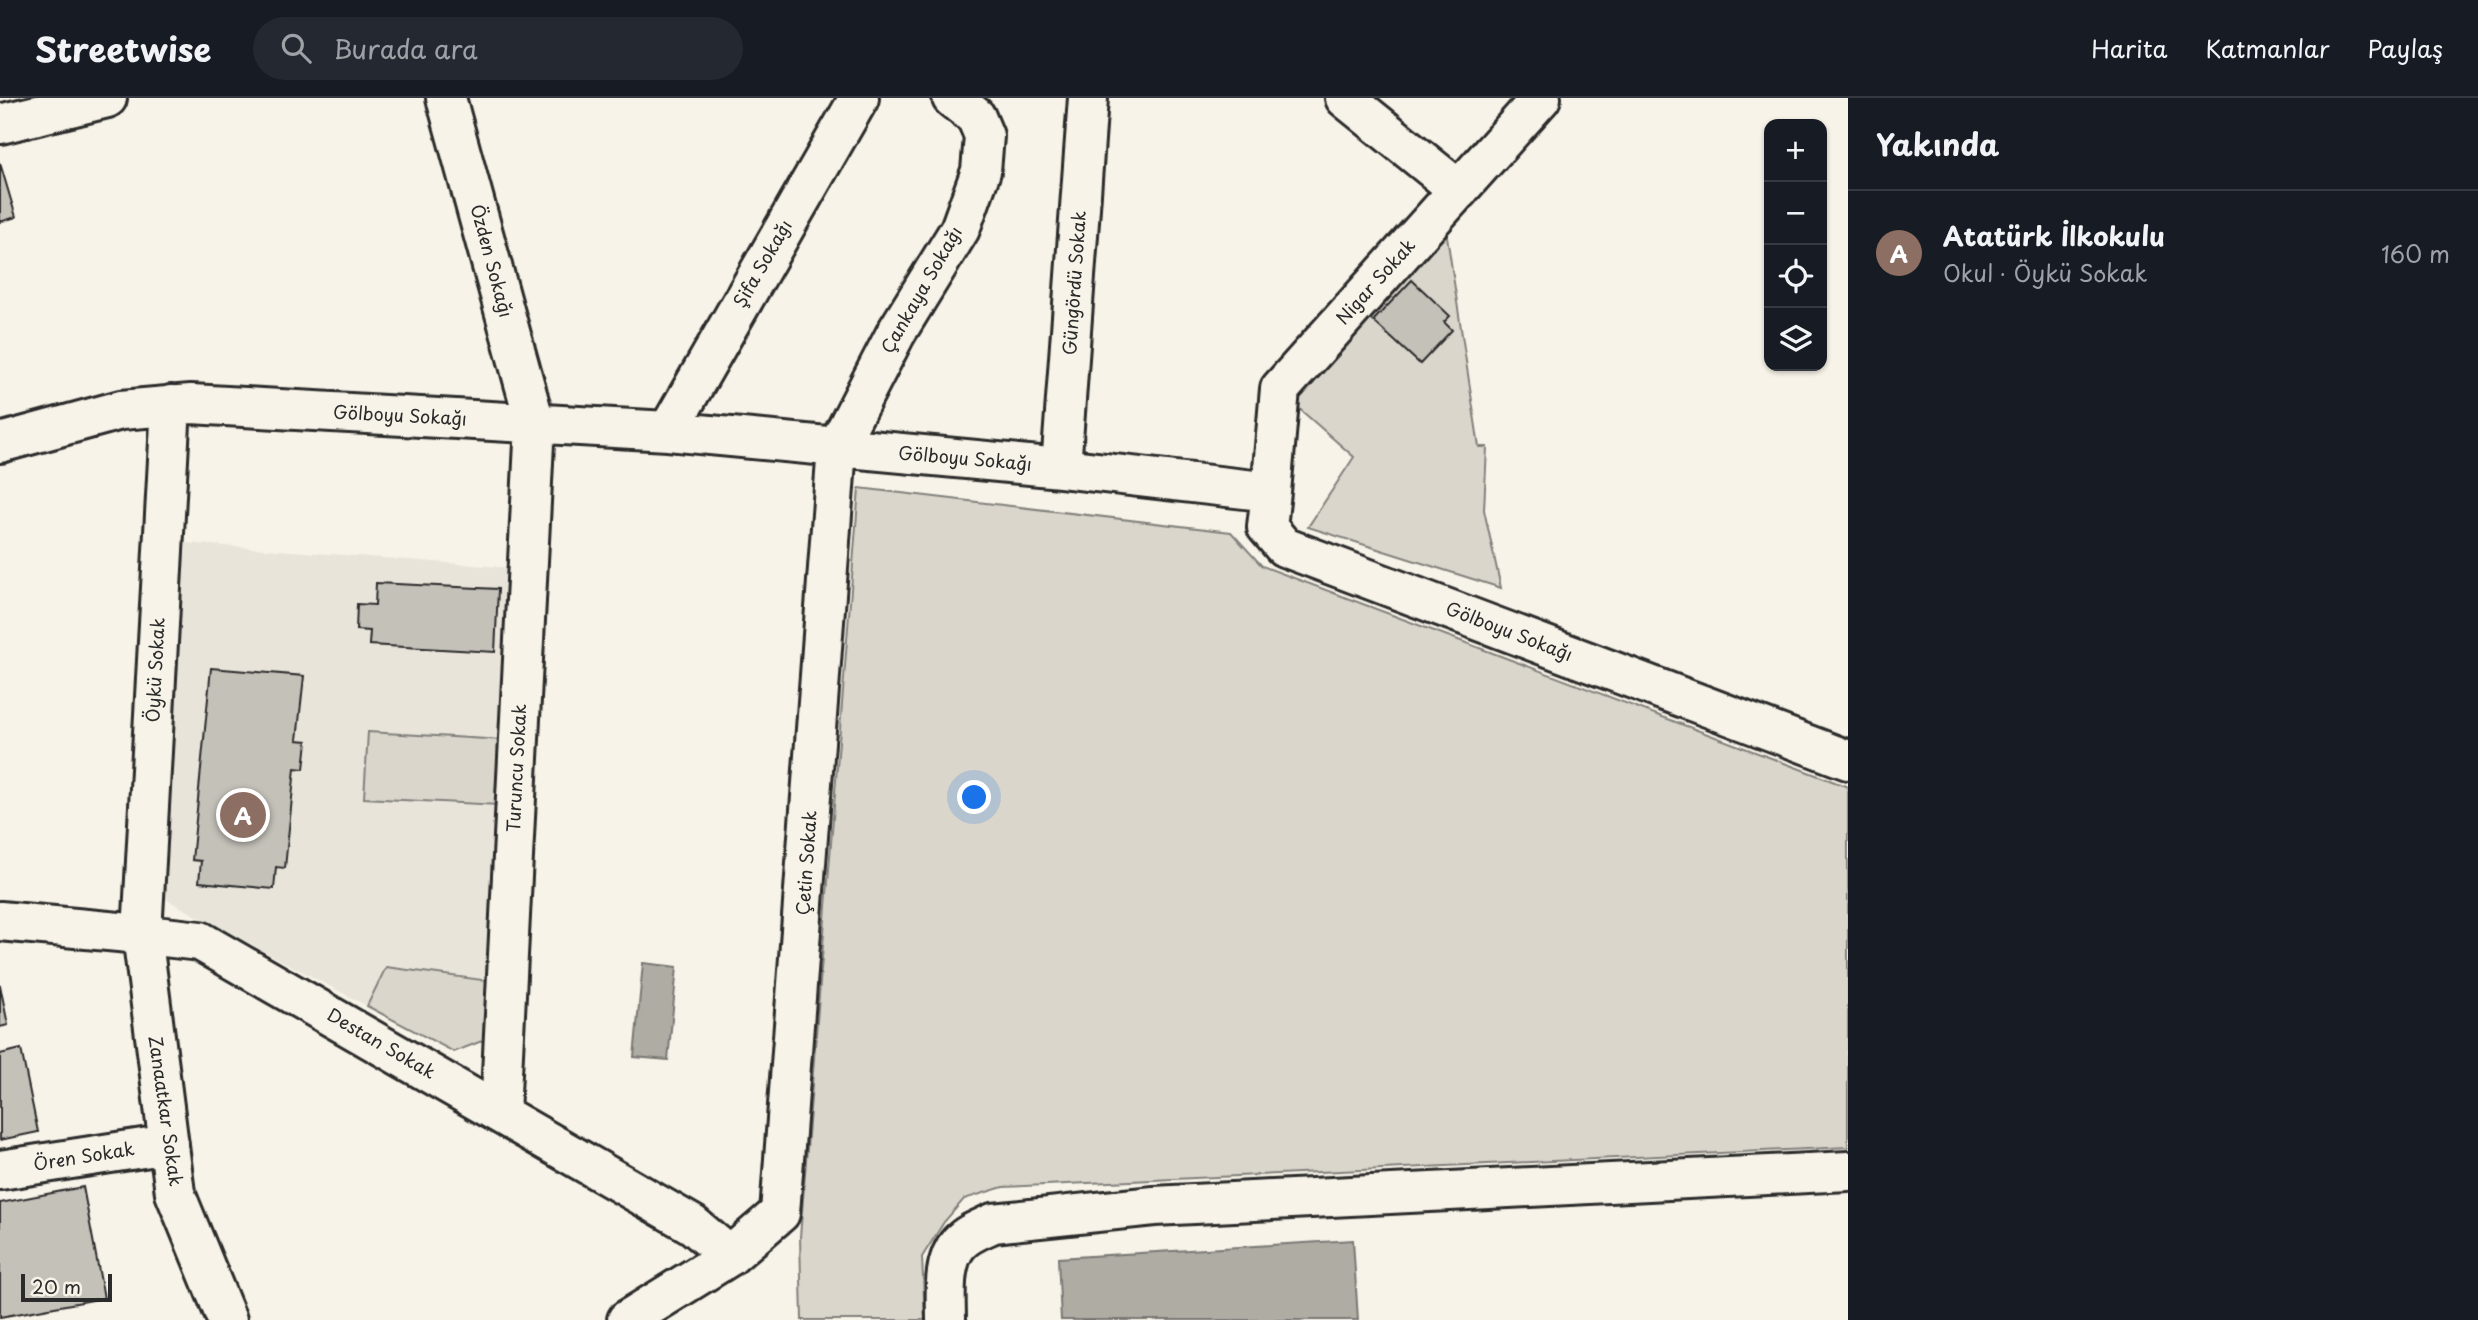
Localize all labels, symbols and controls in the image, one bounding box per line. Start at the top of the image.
search box [253,17,743,80]
text: Streetwise [35,23,211,73]
icon: search [277,29,315,67]
text: Burada ara [333,29,478,68]
text: Harita [2091,30,2168,66]
text: Katmanlar [2206,30,2330,66]
text: Paylaş [2368,30,2443,66]
map controls [1764,119,1827,371]
button: + [1764,119,1827,182]
text: Yakında [1876,121,1999,166]
button: − [1764,182,1827,245]
street label: Özden Sokağı [464,201,521,320]
street label: Güngördü Sokak [1055,210,1092,356]
street label: Şifa Sokağı [725,214,798,313]
text: Atatürk İlkokulu [1943,216,2165,255]
street label: Çankaya Sokağı [873,221,968,358]
street label: Nigar Sokak [1329,232,1421,330]
text: A [1890,236,1908,271]
text: 160 m [2381,236,2450,271]
button: locate [1764,245,1827,308]
text: Okul · Öykü Sokak [1943,255,2147,290]
button: layers [1764,308,1827,371]
street label: Gölboyu Sokağı [332,398,468,431]
street label: Gölboyu Sokağı [897,438,1033,477]
street label: Gölboyu Sokağı [1442,594,1577,667]
street label: Öykü Sokak [138,617,171,723]
street label: Turuncu Sokak [499,703,532,833]
your location [957,780,991,814]
pin: A [220,789,266,841]
street label: Çetin Sokak [788,810,823,916]
street label: Destan Sokak [322,1001,441,1085]
street label: Zanaatkar Sokak [143,1034,190,1188]
street label: Ören Sokak [31,1134,136,1177]
scale bar [21,1271,112,1303]
text: 20 m [32,1272,81,1300]

